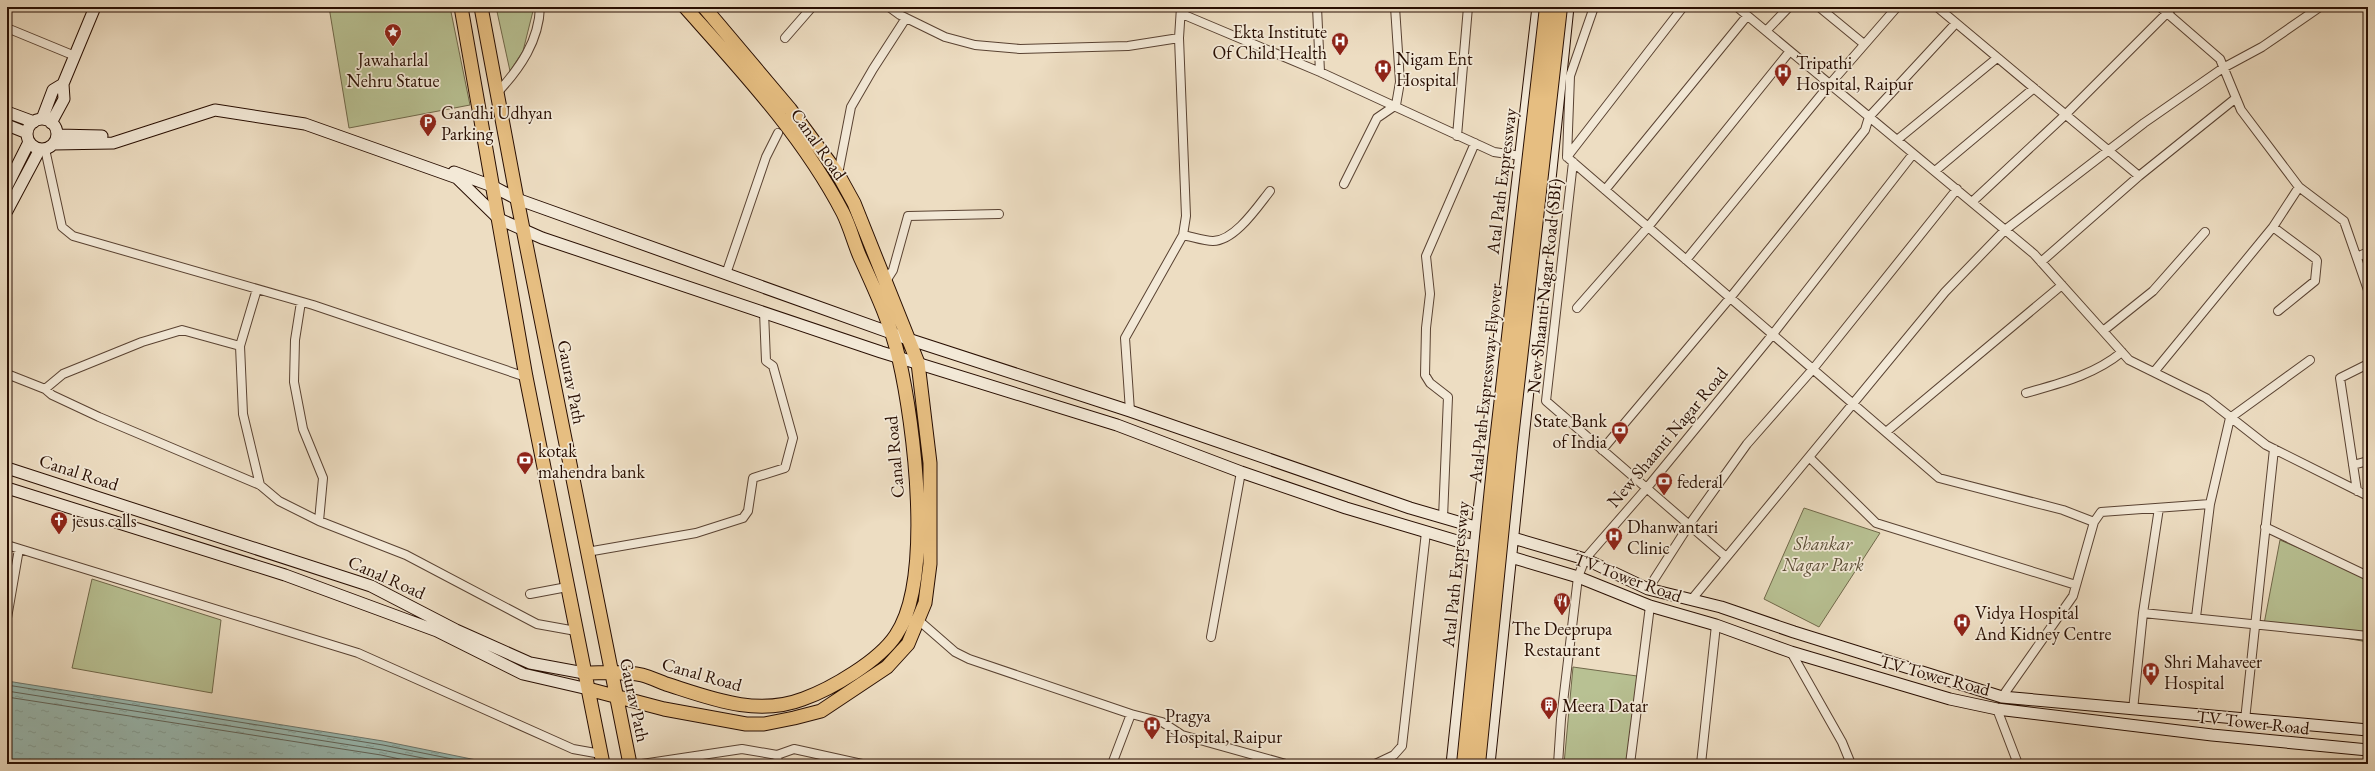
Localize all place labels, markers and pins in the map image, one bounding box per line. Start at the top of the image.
place label: Ekta Institute Of Child Health [1212,20,1327,64]
place icon: Jawaharlal Nehru Statue [383,22,403,47]
hospital icon: Ekta Institute Of Child Health [1330,31,1350,56]
place label: Nigam Ent Hospital [1396,47,1473,91]
place label: Jawaharlal Nehru Statue [346,48,440,92]
place label: Tripathi Hospital, Raipur [1796,51,1913,95]
hospital icon: Nigam Ent Hospital [1373,58,1393,83]
hospital icon: Tripathi Hospital, Raipur [1773,62,1793,87]
place label: Gandhi Udhyan Parking [441,101,553,145]
parking icon: Gandhi Udhyan Parking [418,112,438,137]
place label: State Bank of India [1534,409,1608,453]
bank icon: State Bank of India [1610,420,1630,445]
place label: kotak mahendra bank [538,439,645,483]
bank icon: kotak mahendra bank [515,450,535,475]
place label: federal [1677,470,1723,493]
bank icon: federal [1654,471,1674,496]
place label: jesus calls [71,509,137,532]
church icon: jesus calls [49,510,69,535]
place label: Dhanwantari Clinic [1627,515,1719,559]
hospital icon: Dhanwantari Clinic [1604,526,1624,551]
restaurant icon: The Deeprupa Restaurant [1552,591,1572,616]
place label: Vidya Hospital And Kidney Centre [1974,601,2111,645]
hospital icon: Vidya Hospital And Kidney Centre [1952,612,1972,637]
place label: The Deeprupa Restaurant [1512,617,1613,661]
place label: Shri Mahaveer Hospital [2164,650,2262,694]
hospital icon: Shri Mahaveer Hospital [2141,661,2161,686]
place label: Meera Datar [1562,694,1648,717]
building icon: Meera Datar [1539,695,1559,720]
place label: Pragya Hospital, Raipur [1165,704,1282,748]
hospital icon: Pragya Hospital, Raipur [1142,715,1162,740]

